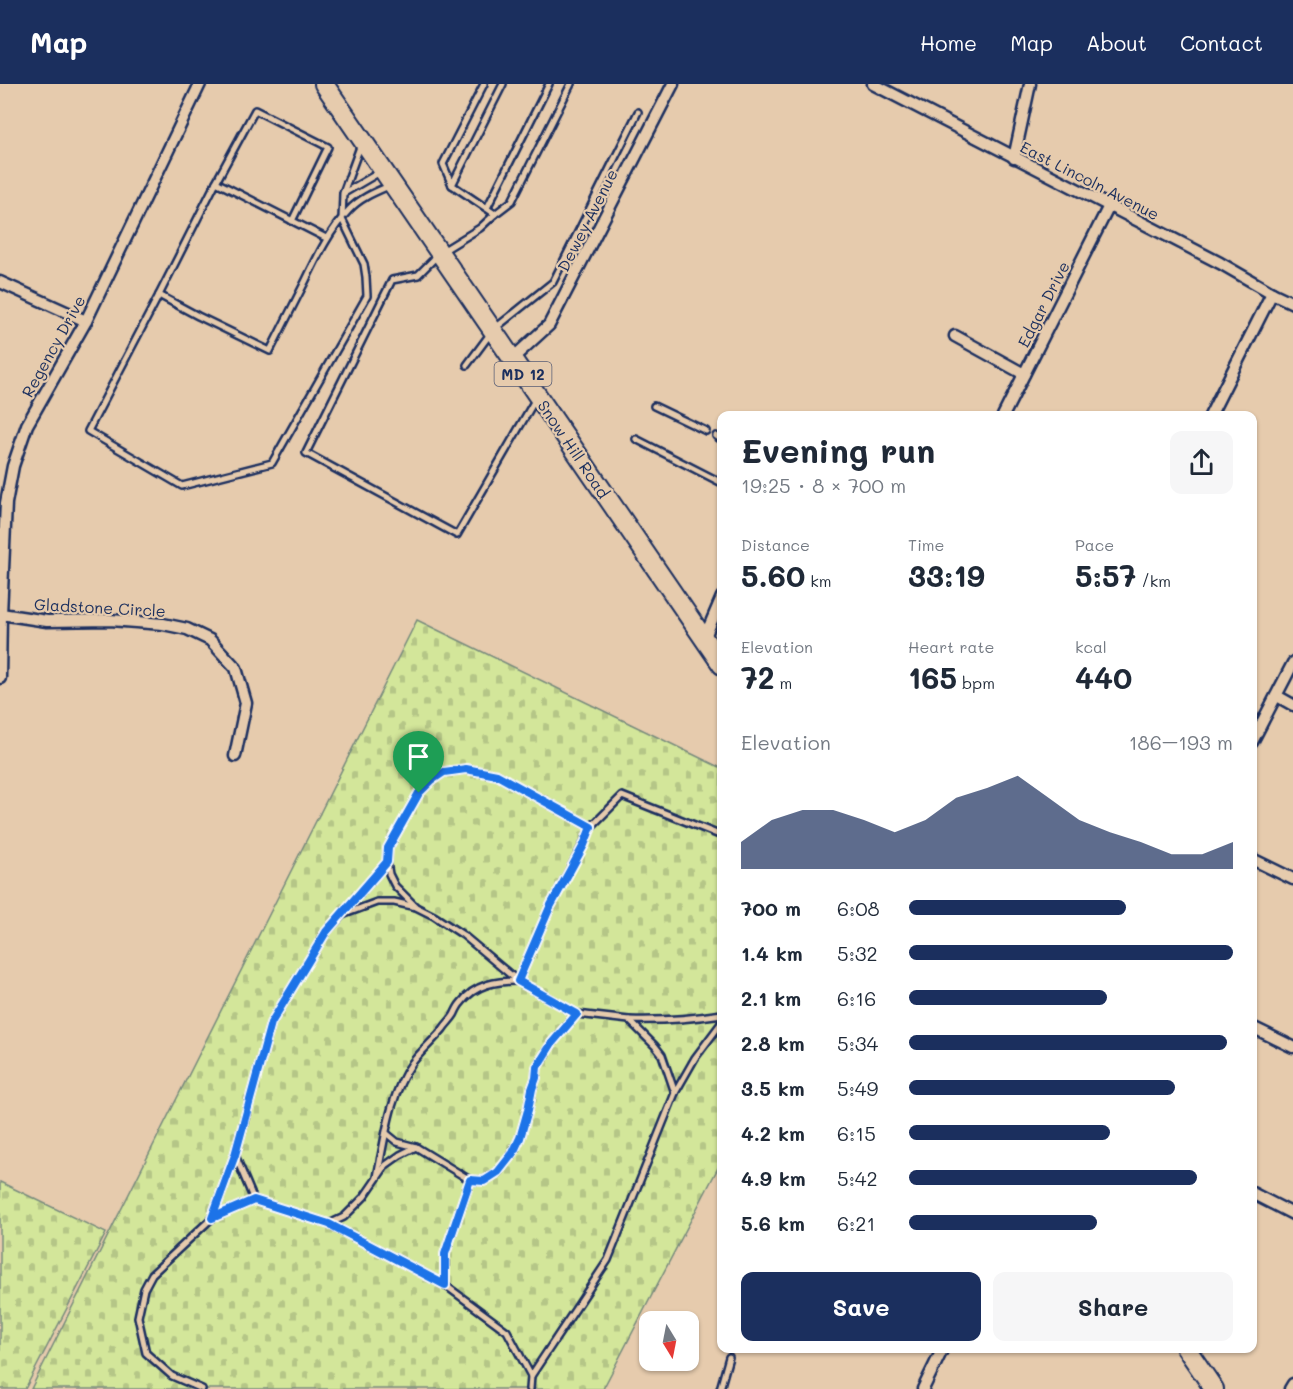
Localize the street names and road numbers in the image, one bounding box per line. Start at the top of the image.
street label: East Lincoln Avenue [1017,136,1163,224]
street label: Dewey Avenue [552,165,622,275]
street label: Edgar Drive [1012,257,1074,351]
street label: Regency Drive [16,291,90,401]
road number: MD 12 [494,362,552,386]
street label: Snow Hill Road [533,396,615,502]
street label: Gladstone Circle [34,593,166,621]

